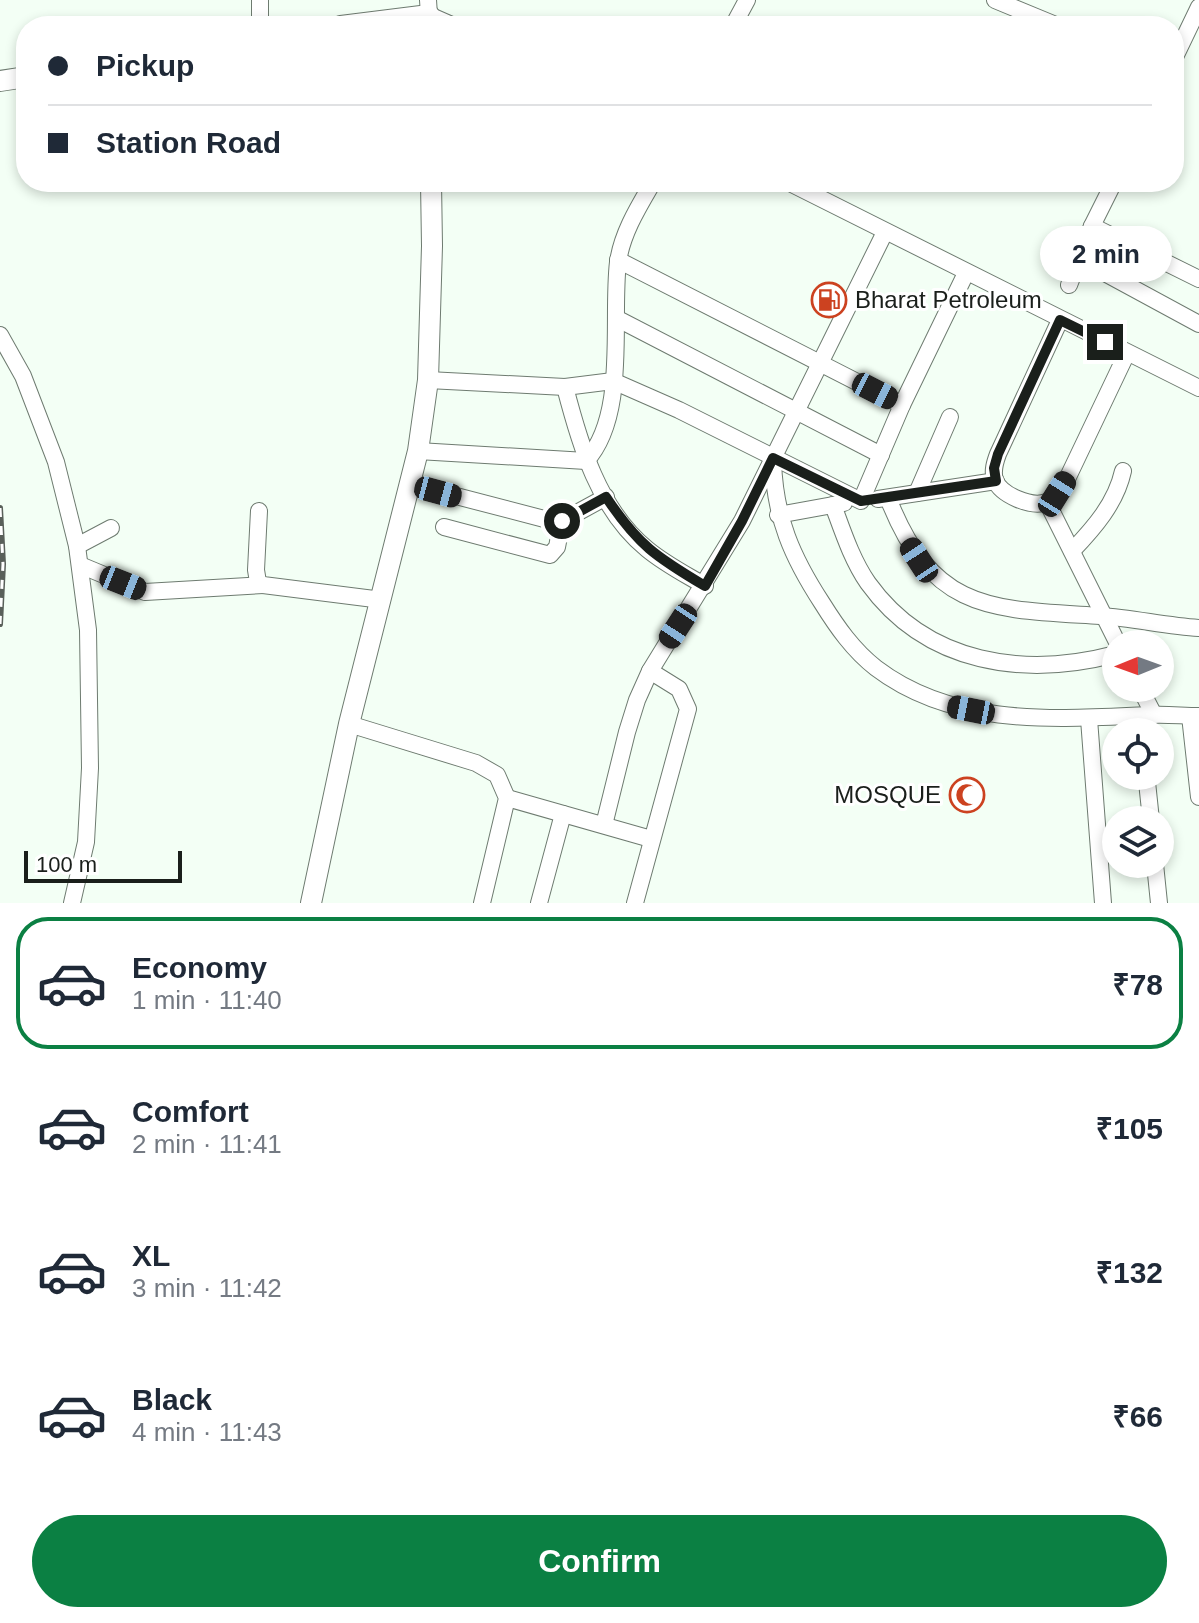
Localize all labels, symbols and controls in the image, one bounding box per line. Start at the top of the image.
text: Pickup [96,49,194,82]
text: Station Road [96,126,281,159]
callout: 2 min [1039,226,1171,282]
text: 2 min [1072,239,1140,269]
fuel station icon: Bharat Petroleum [810,281,848,319]
place label: Bharat Petroleum [855,286,1042,313]
route end [1087,324,1123,360]
car [848,369,902,413]
car [1034,467,1080,521]
car [412,474,464,510]
route start [544,503,580,539]
car [896,533,942,587]
car [96,563,150,603]
car [655,599,701,653]
north arrow [1102,630,1174,702]
map controls [1102,630,1174,878]
car [945,694,997,726]
button: locate [1102,718,1174,790]
mosque icon: MOSQUE [948,776,986,814]
place label: MOSQUE [834,781,941,808]
button: layers [1102,806,1174,878]
scale bar [24,847,182,883]
text: 100 m [36,852,97,877]
icon: car [36,947,108,1019]
text: Economy [132,951,267,984]
text: ₹78 [1112,968,1163,1001]
text: 1 min · 11:40 [132,985,282,1015]
icon: car [36,1091,108,1163]
text: Comfort [132,1095,249,1128]
text: ₹105 [1096,1112,1163,1145]
text: 2 min · 11:41 [132,1129,282,1159]
icon: car [36,1235,108,1307]
text: XL [132,1239,170,1272]
text: ₹132 [1096,1256,1163,1289]
text: 3 min · 11:42 [132,1273,282,1303]
icon: car [36,1379,108,1451]
text: Black [132,1383,212,1416]
text: ₹66 [1112,1400,1163,1433]
text: 4 min · 11:43 [132,1417,282,1447]
button: Confirm [32,1515,1167,1607]

